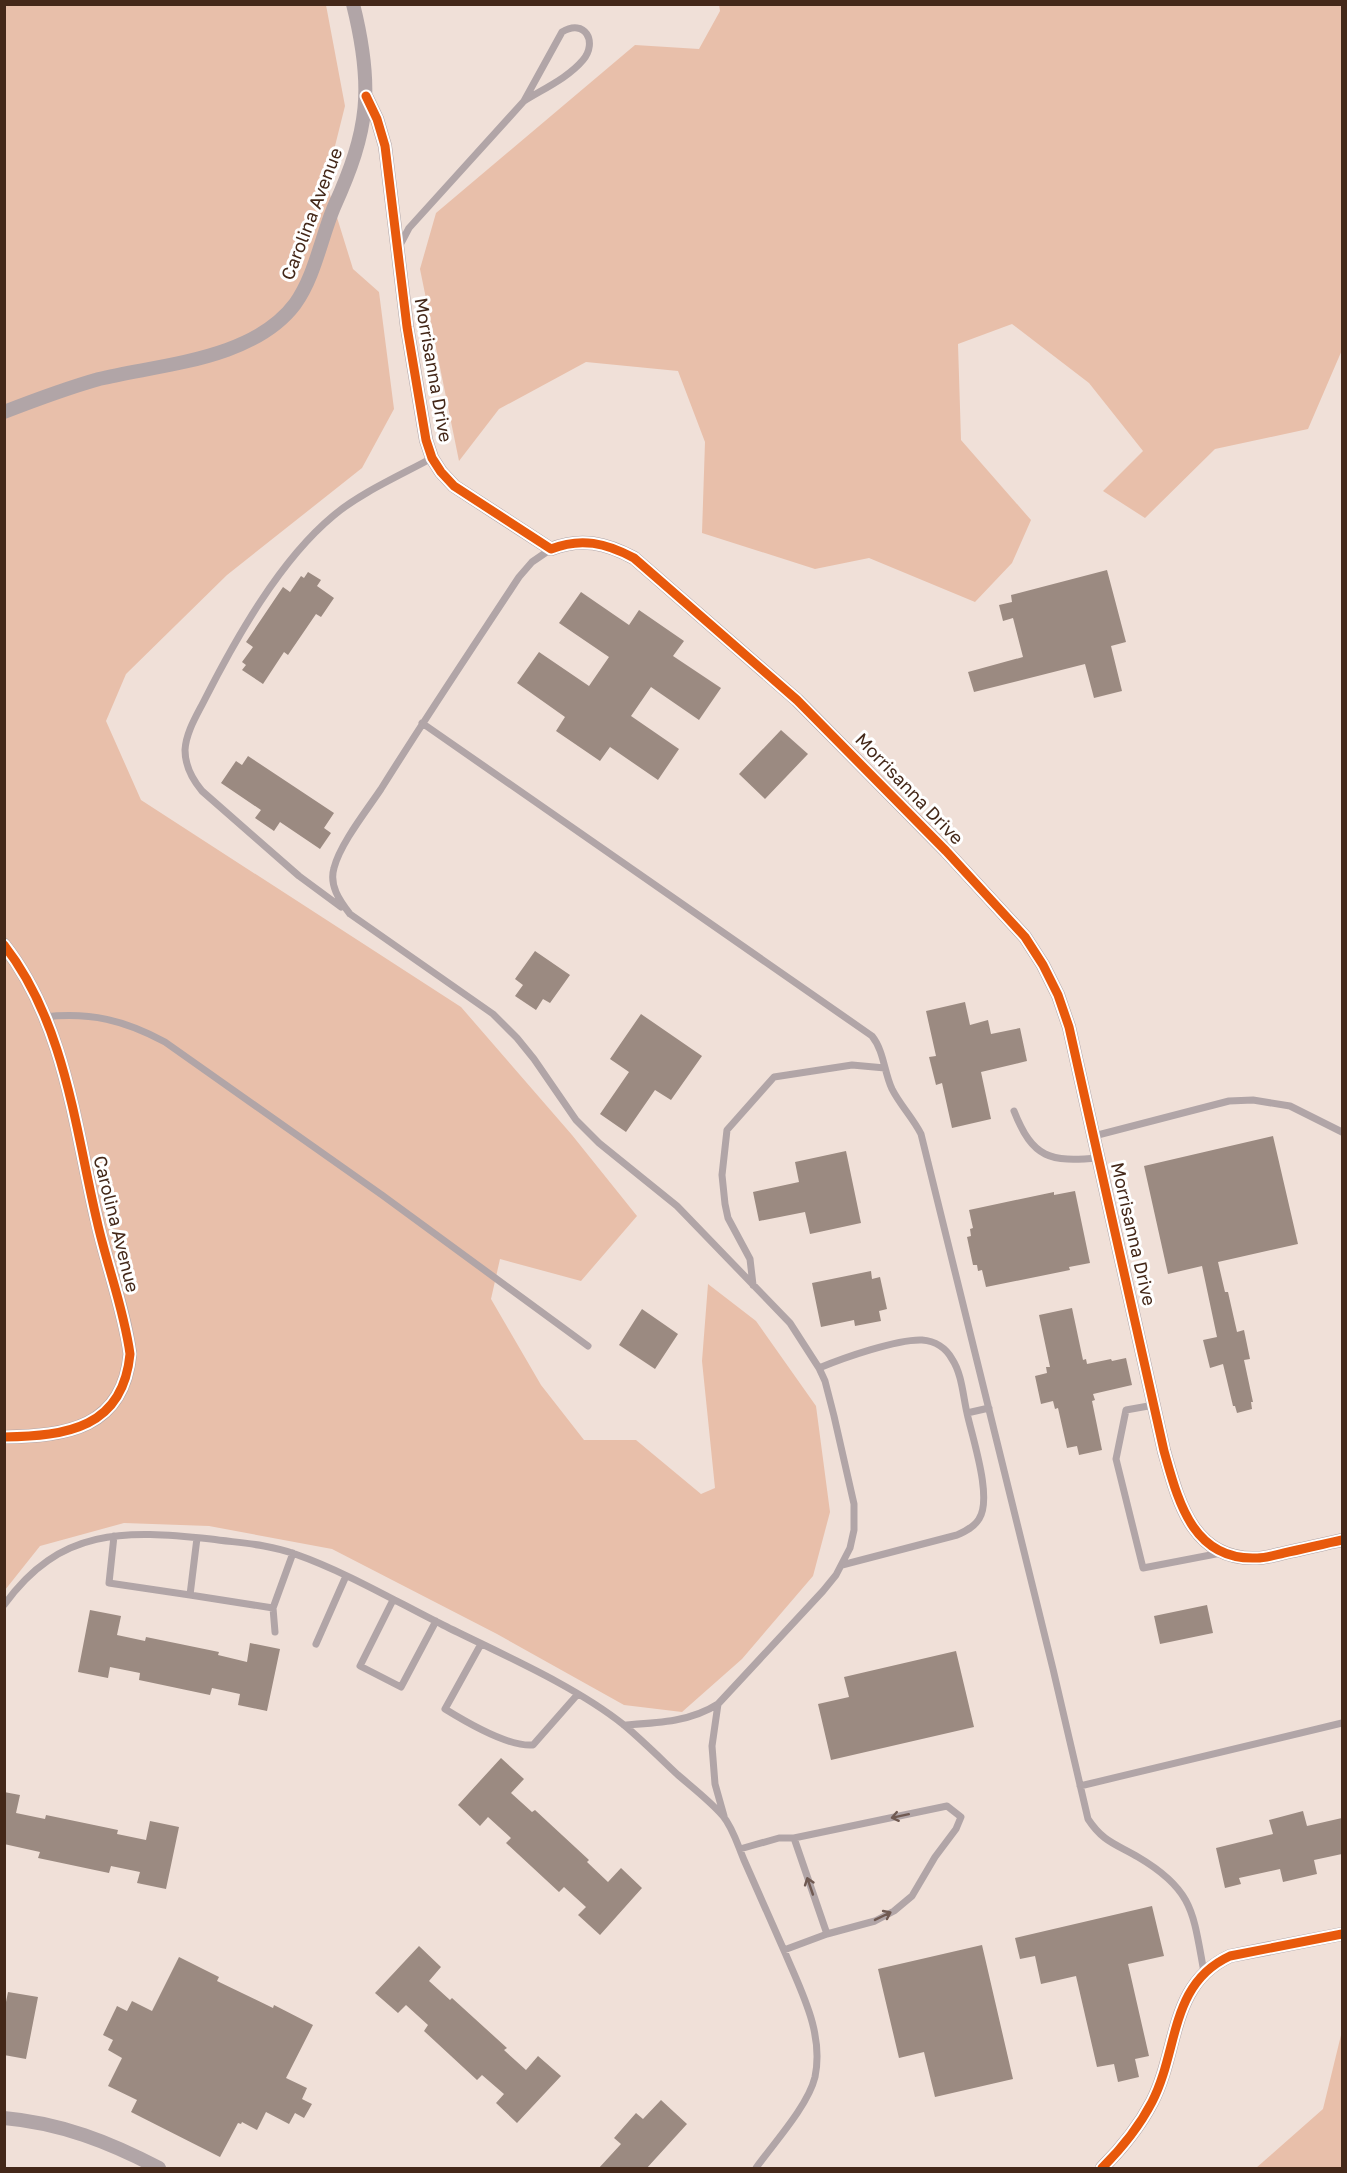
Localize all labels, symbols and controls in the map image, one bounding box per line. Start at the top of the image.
street label: Carolina Avenue [276,144,346,283]
street label: Morrisanna Drive [410,296,458,444]
street label: Morrisanna Drive [851,728,968,849]
street label: Carolina Avenue [89,1153,145,1294]
street label: Morrisanna Drive [1107,1160,1161,1308]
one-way arrow [891,1811,910,1822]
one-way arrow [803,1877,814,1896]
one-way arrow [873,1910,891,1922]

